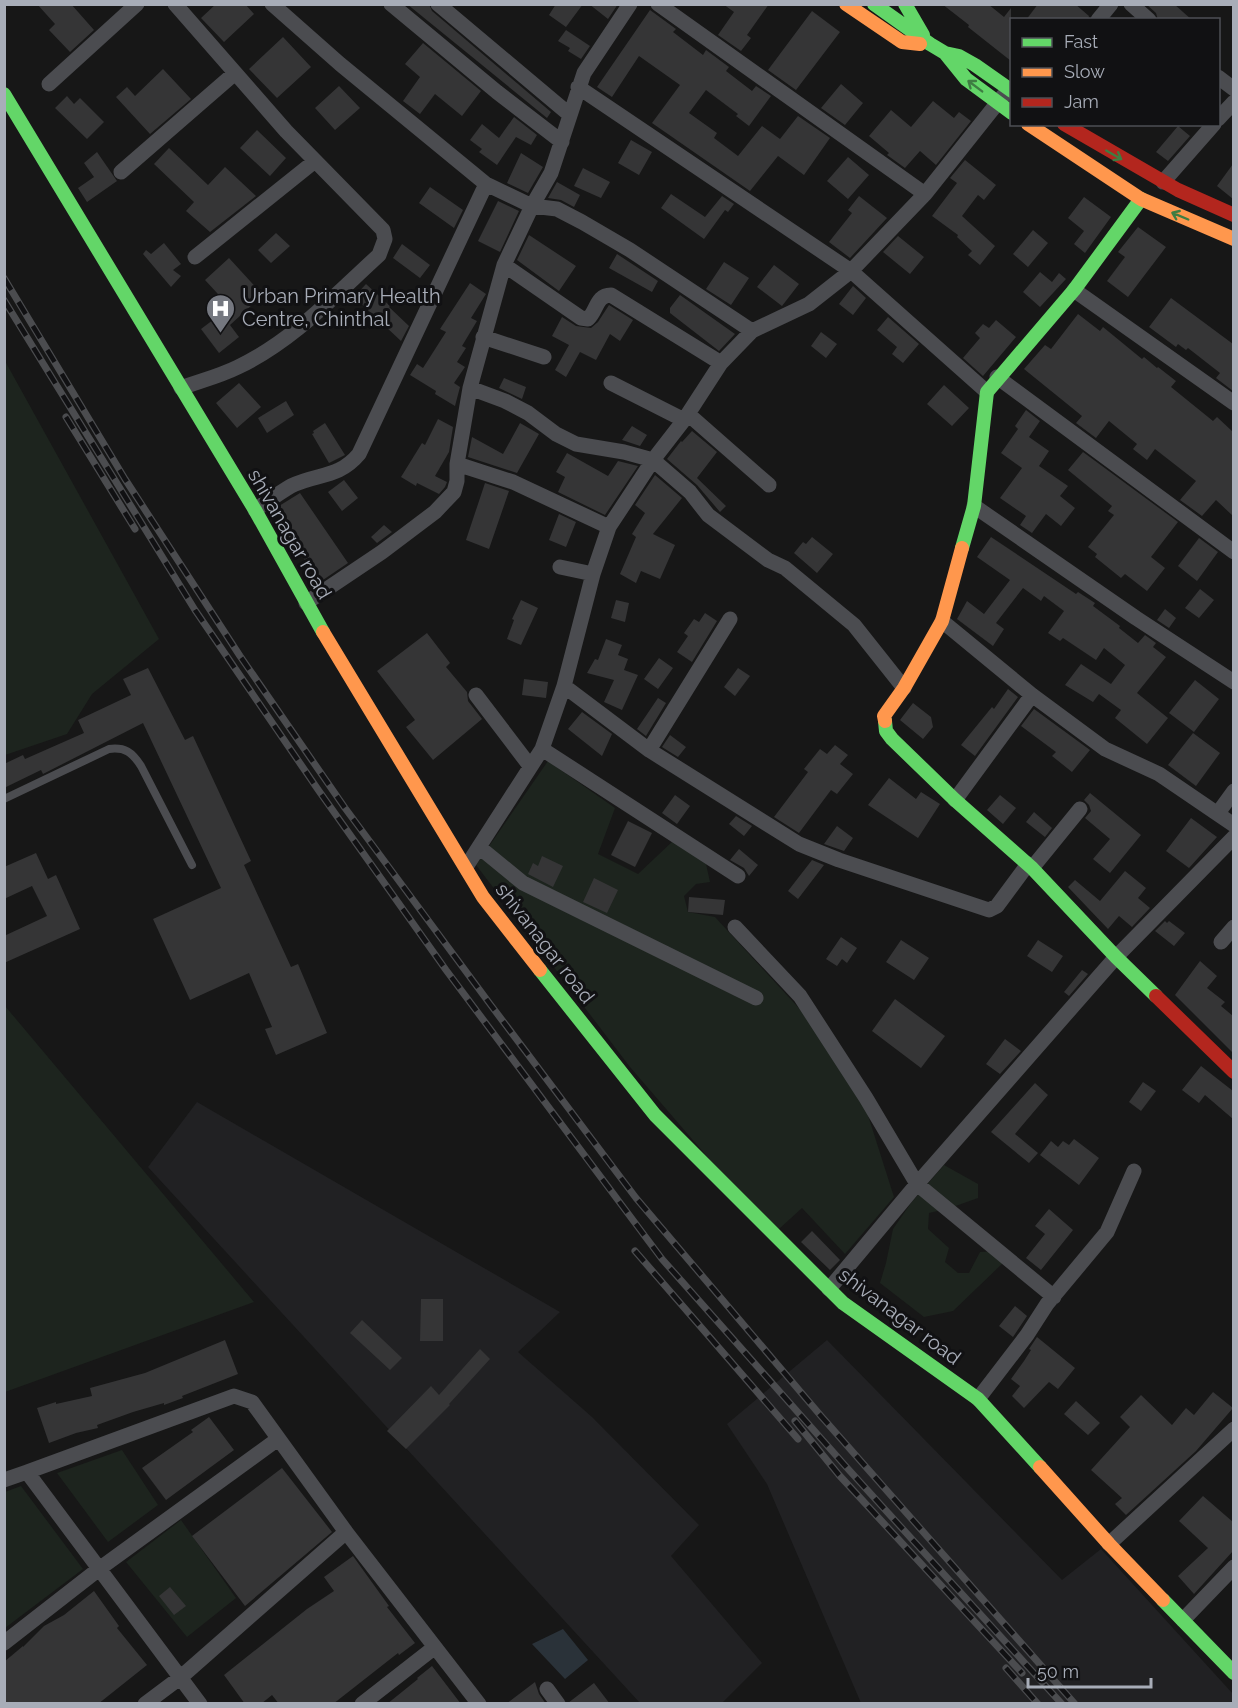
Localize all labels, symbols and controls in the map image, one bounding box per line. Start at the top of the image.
legend [1010,18,1220,126]
text: Fast [1064,31,1098,52]
text: Slow [1064,61,1105,82]
one-way arrow [967,80,983,93]
text: Jam [1064,91,1099,112]
one-way arrow [1105,149,1122,161]
one-way arrow [1171,210,1189,221]
place label: Urban Primary Health Centre, Chinthal [242,284,441,331]
hospital icon: Urban Primary Health Centre, Chinthal [205,292,237,334]
street label: shivanagar road [243,465,337,603]
street label: shivanagar road [490,878,600,1008]
street label: shivanagar road [834,1262,966,1370]
scale bar [1028,1651,1151,1689]
text: 50 m [1037,1661,1079,1682]

